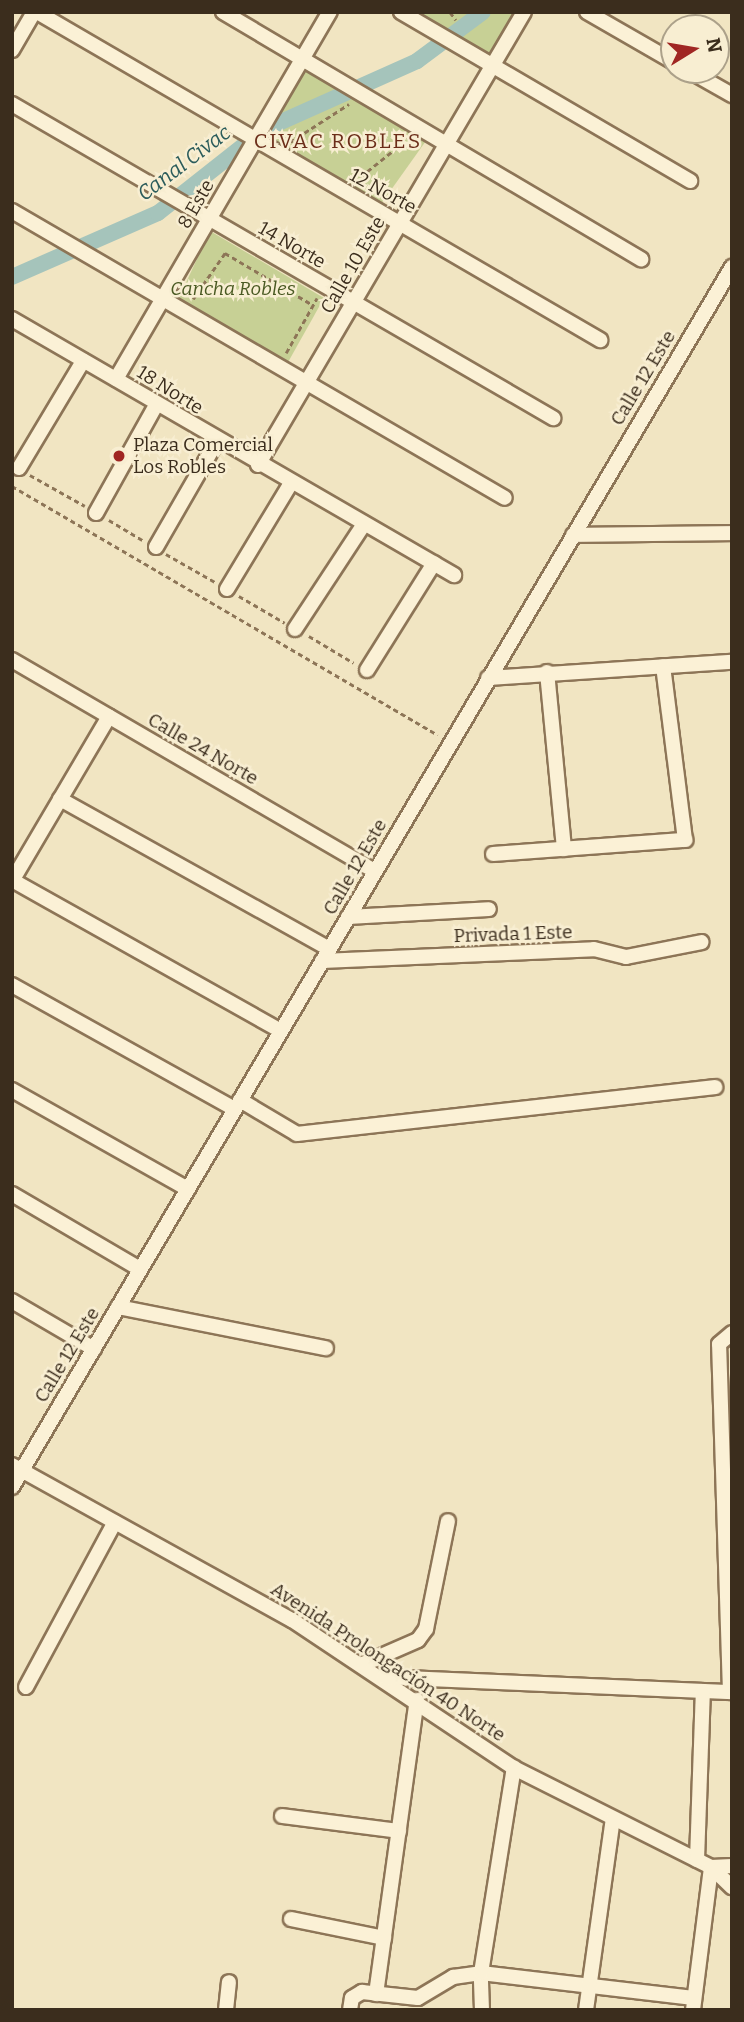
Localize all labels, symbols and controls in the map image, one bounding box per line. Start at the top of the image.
north arrow [660,14,730,84]
text: N [701,36,727,55]
water label: Canal Civac [132,120,236,206]
district label: CIVAC ROBLES [255,128,421,154]
street label: 12 Norte [346,163,420,219]
street label: 8 Este [173,175,219,233]
street label: Calle 10 Este [316,212,390,318]
street label: 14 Norte [254,217,330,273]
park label: Cancha Robles [170,278,296,300]
street label: Calle 12 Este [606,326,680,430]
street label: 18 Norte [133,361,207,419]
place label: Plaza Comercial Los Robles [133,434,273,478]
marker: Plaza Comercial Los Robles [111,448,127,464]
street label: Calle 24 Norte [144,708,262,790]
street label: Calle 12 Este [318,815,392,919]
street label: Privada 1 Este [453,921,573,947]
street label: Calle 12 Este [30,1303,104,1407]
street label: Avenida Prolongación 40 Norte [267,1578,509,1746]

